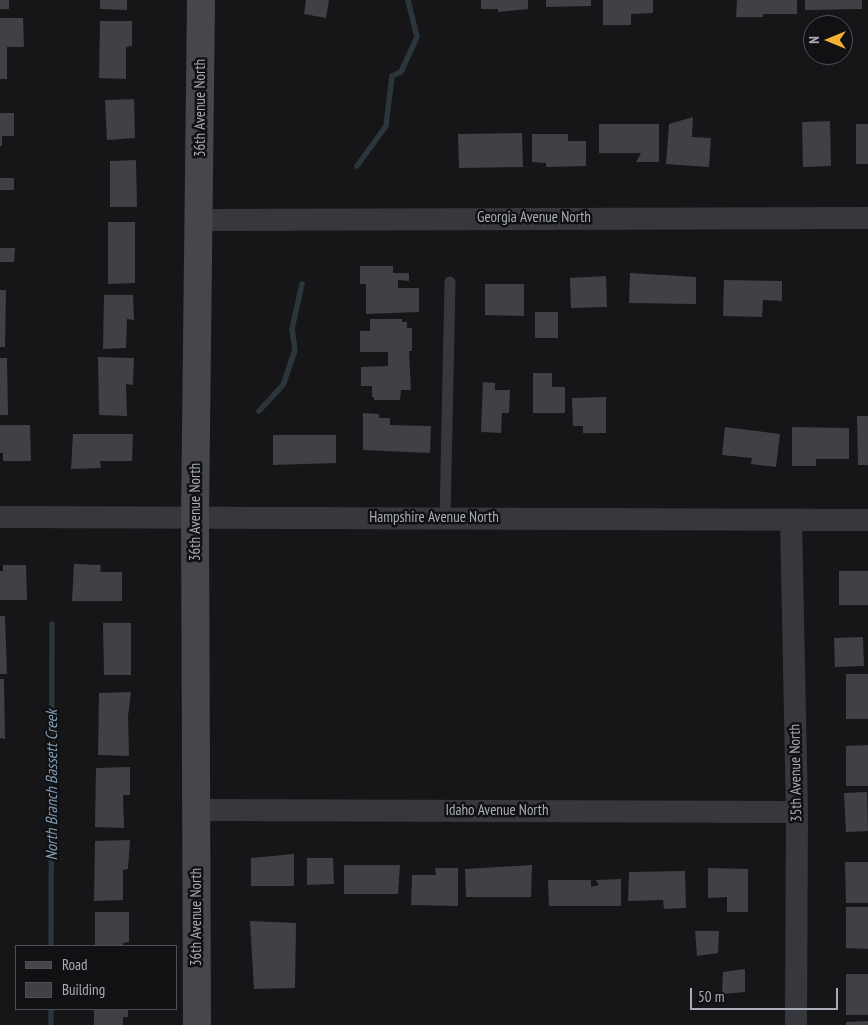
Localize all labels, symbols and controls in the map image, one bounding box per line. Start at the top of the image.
north arrow [803,15,853,65]
text: N [805,36,823,44]
street label: 36th Avenue North [192,59,210,157]
street label: Georgia Avenue North [477,209,591,227]
street label: 36th Avenue North [187,463,205,561]
street label: Hampshire Avenue North [369,509,499,527]
water label: North Branch Bassett Creek [42,710,62,860]
street label: 35th Avenue North [786,724,806,822]
street label: Idaho Avenue North [445,802,549,820]
street label: 36th Avenue North [188,868,206,966]
legend [15,945,178,1010]
text: Road [62,955,88,974]
scale bar [693,978,840,1010]
text: Building [62,980,105,999]
text: 50 m [698,987,724,1006]

